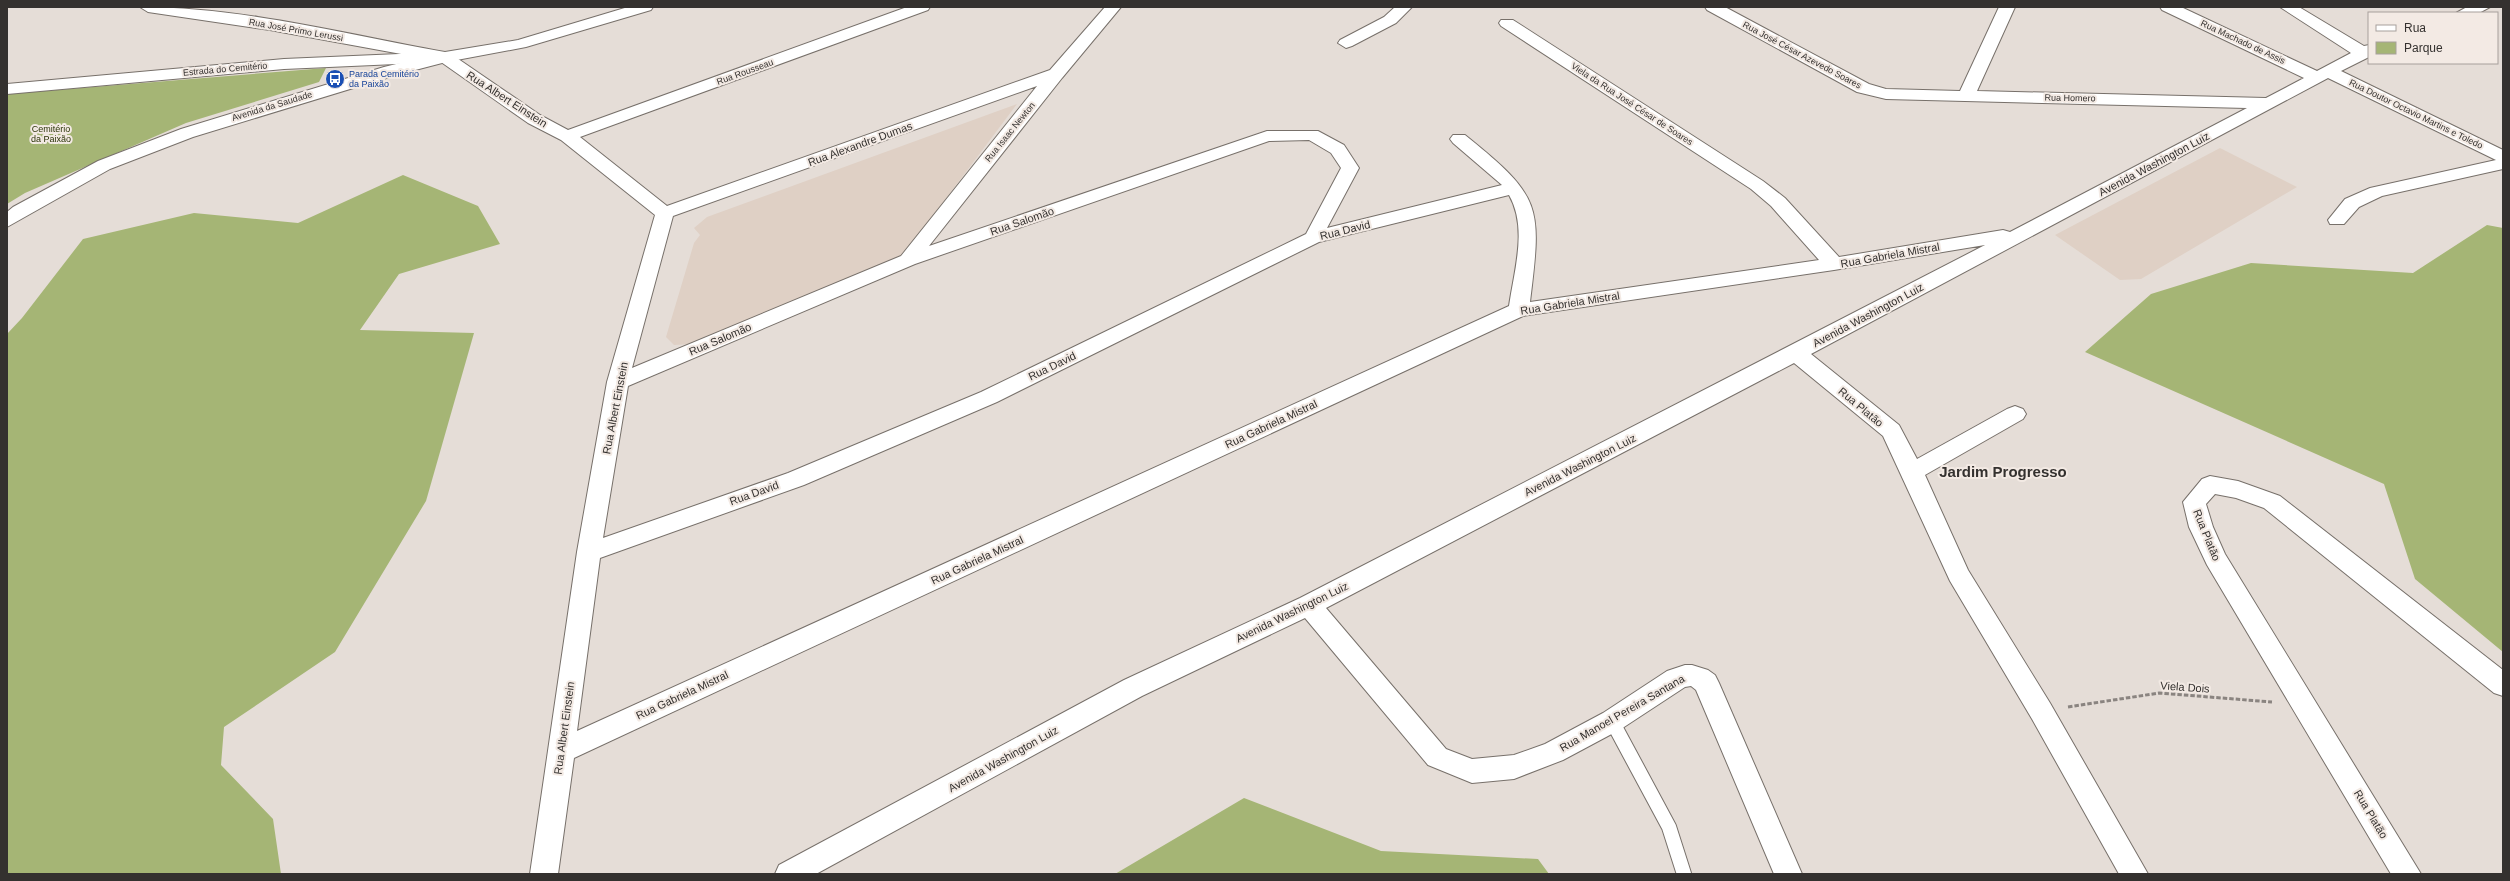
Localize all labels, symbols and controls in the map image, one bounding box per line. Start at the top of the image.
legend [2368,12,2498,64]
street label: Rua José Primo Lerussi [248,17,344,43]
street label: Rua Machado de Assis [2199,18,2287,66]
street label: Rua José César Azevedo Soares [1741,19,1863,91]
text: Rua [2404,21,2426,35]
text: Parque [2404,41,2443,55]
street label: Rua Rousseau [715,57,775,87]
street label: Estrada do Cemitério [182,60,268,78]
street label: Viela da Rua José César de Soares [1569,61,1695,147]
bus stop icon: Parada Cemitério da Paixão [324,68,346,90]
street label: Rua Albert Einstein [464,68,550,130]
place label: Parada Cemitério da Paixão [349,69,419,89]
street label: Rua Doutor Octavio Martins e Toledo [2348,77,2484,151]
street label: Avenida da Saudade [231,89,313,123]
street label: Rua Homero [2044,93,2096,103]
street label: Rua Isaac Newton [983,100,1037,164]
street label: Rua Alexandre Dumas [806,119,914,168]
park label: Cemitério da Paixão [31,124,71,144]
street label: Avenida Washington Luiz [2097,130,2211,198]
street label: Rua Salomão [989,204,1055,238]
street label: Rua David [1319,218,1371,242]
street label: Rua Gabriela Mistral [1840,240,1940,270]
street label: Avenida Washington Luiz [1811,281,1925,349]
street label: Rua Gabriela Mistral [1520,289,1620,317]
street label: Rua Salomão [687,320,753,358]
street label: Rua David [1026,349,1078,383]
street label: Rua Albert Einstein [600,361,630,455]
street label: Rua Platão [1836,385,1886,429]
street label: Rua Gabriela Mistral [1223,397,1319,451]
street label: Avenida Washington Luiz [1522,432,1638,498]
district label: Jardim Progresso [1939,463,2067,480]
street label: Rua David [728,479,780,507]
street label: Rua Platão [2191,508,2223,562]
street label: Rua Gabriela Mistral [929,533,1025,587]
street label: Avenida Washington Luiz [1234,580,1350,644]
street label: Rua Gabriela Mistral [634,668,730,722]
street label: Rua Manoel Pereira Santana [1558,672,1687,754]
street label: Viela Dois [2160,679,2211,695]
street label: Rua Albert Einstein [552,681,576,775]
street label: Avenida Washington Luiz [946,724,1060,794]
street label: Rua Platão [2352,788,2390,840]

